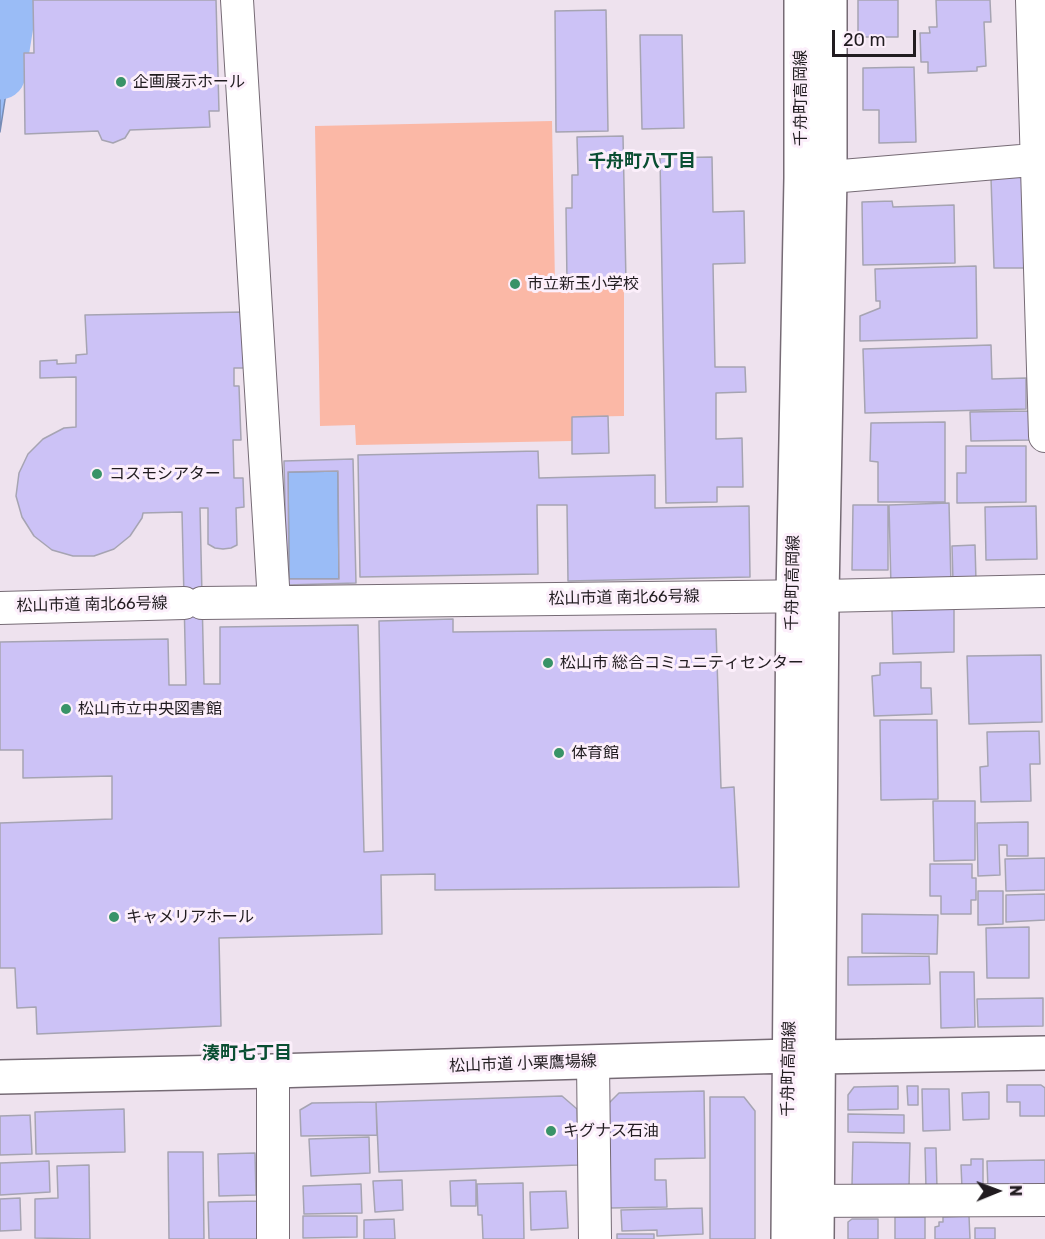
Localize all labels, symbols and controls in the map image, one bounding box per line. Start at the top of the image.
scale bar [835,18,919,56]
text: 20 m [843,29,885,51]
street label: 千舟町高岡線 [791,50,811,146]
place label: 企画展示ホール [133,72,245,92]
marker: 企画展示ホール [114,75,128,89]
district label: 千舟町八丁目 [588,151,696,173]
place label: 市立新玉小学校 [527,274,639,294]
marker: 市立新玉小学校 [508,277,522,291]
place label: コスモシアター [109,464,221,484]
marker: コスモシアター [90,467,104,481]
street label: 千舟町高岡線 [783,535,803,631]
street label: 松山市道 南北66号線 [548,587,700,609]
street label: 松山市道 南北66号線 [16,594,168,616]
place label: 松山市 総合コミュニティセンター [560,653,804,673]
marker: 松山市 総合コミュニティセンター [541,656,555,670]
place label: 松山市立中央図書館 [78,699,222,719]
marker: 松山市立中央図書館 [59,702,73,716]
place label: 体育館 [571,743,619,763]
marker: 体育館 [552,746,566,760]
place label: キャメリアホール [126,907,254,927]
marker: キャメリアホール [107,910,121,924]
street label: 千舟町高岡線 [779,1021,799,1117]
district label: 湊町七丁目 [202,1043,292,1065]
street label: 松山市道 小栗鷹場線 [449,1052,597,1076]
place label: キグナス石油 [563,1121,659,1141]
marker: キグナス石油 [544,1124,558,1138]
north arrow [967,1161,1027,1221]
text: N [1006,1185,1025,1197]

